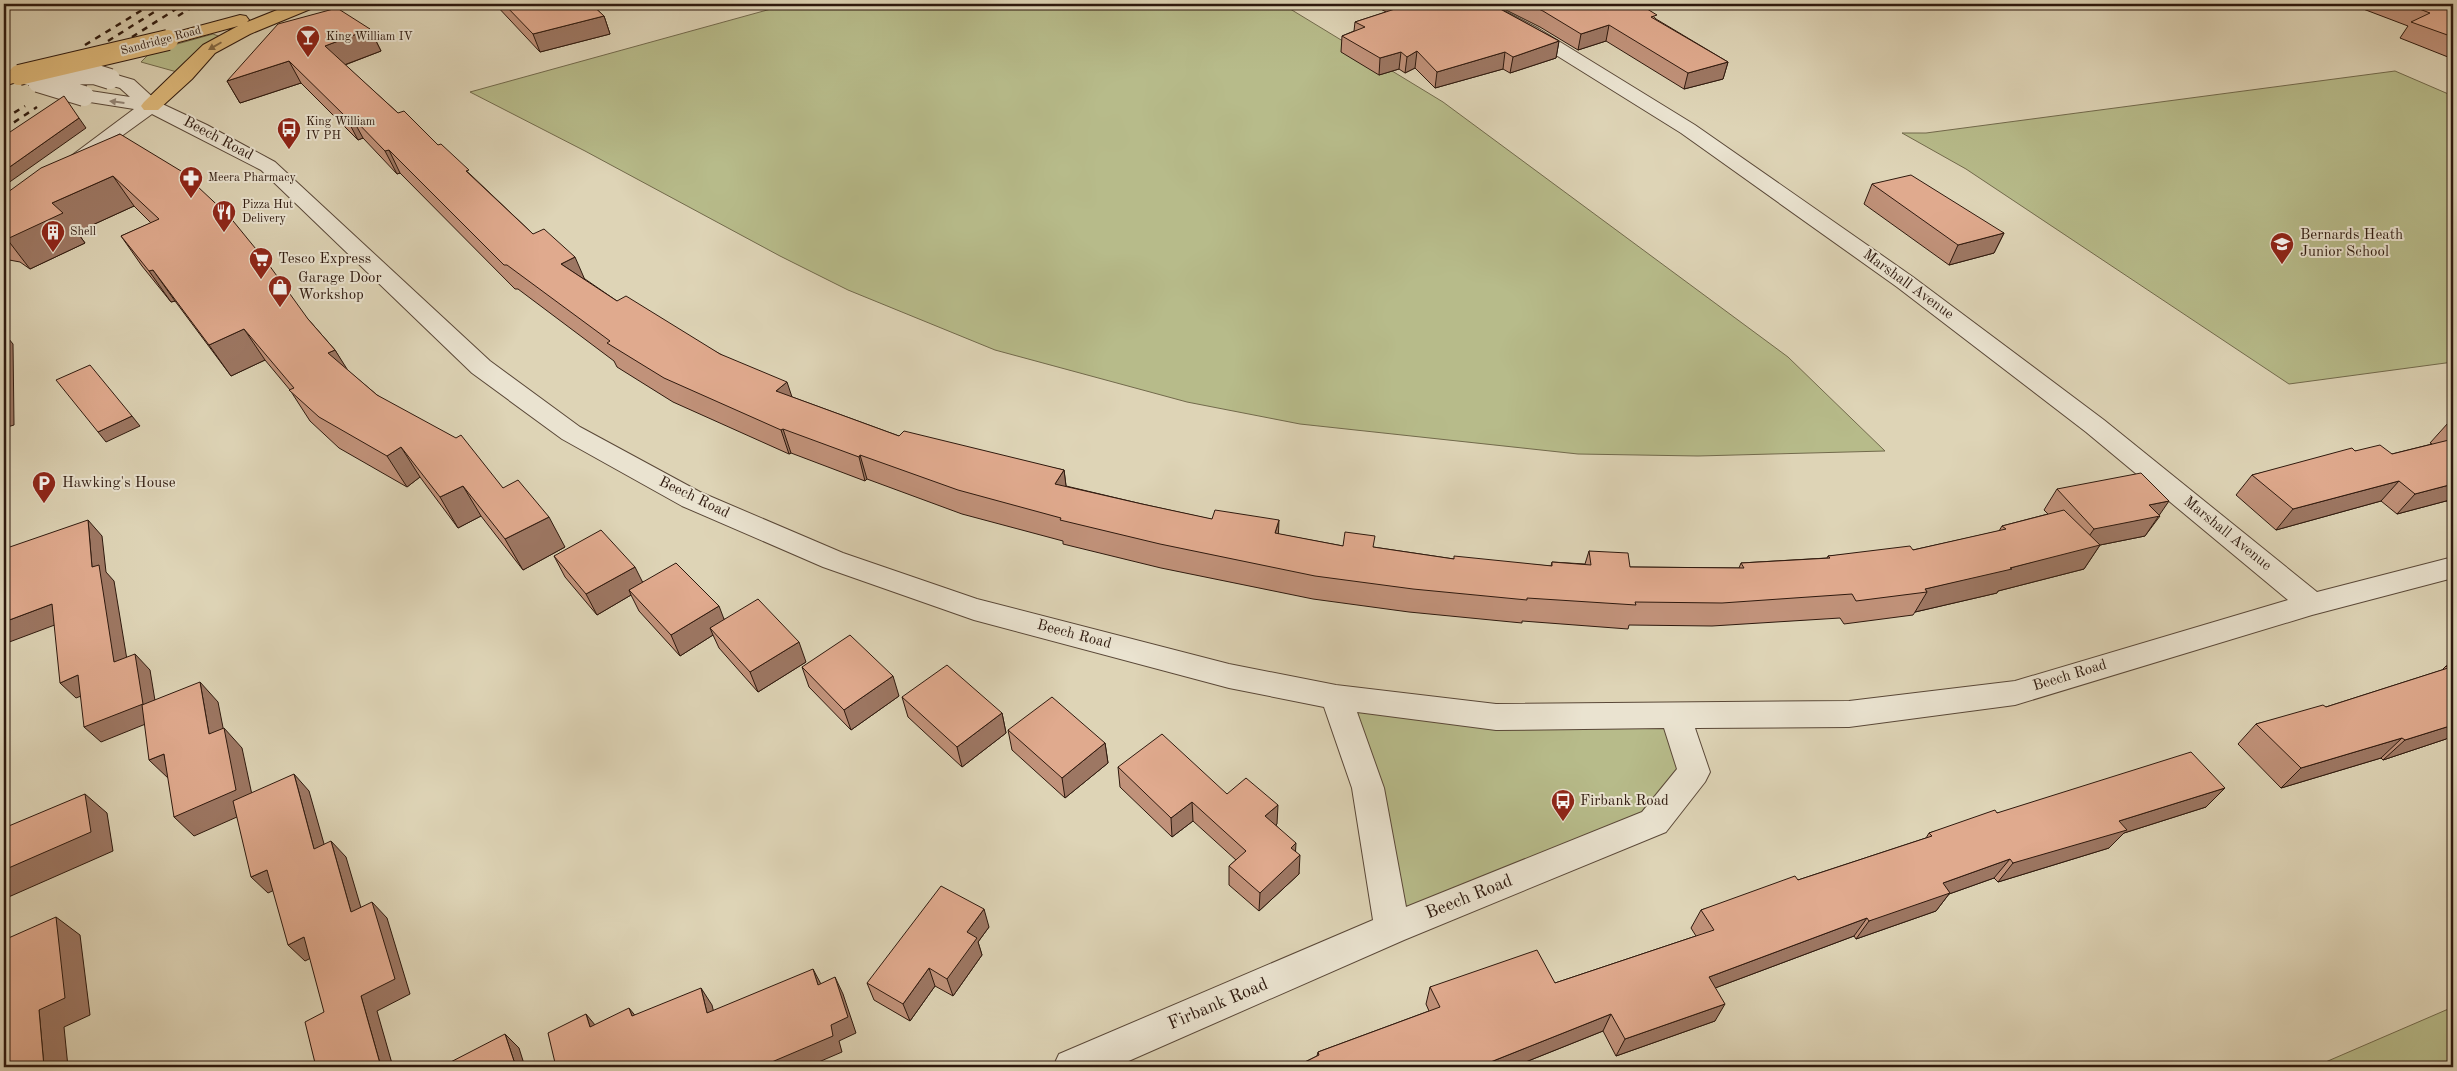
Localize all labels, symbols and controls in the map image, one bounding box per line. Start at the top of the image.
bar icon: King William IV [295,24,321,58]
street label: Sandridge Road [120,25,202,57]
place label: King William IV [326,31,413,43]
one-way arrow [209,42,222,51]
one-way arrow [109,98,125,106]
street label: Beech Road [181,114,255,164]
bus stop icon: King William IV PH [276,116,302,150]
place label: King William IV PH [306,116,376,142]
pharmacy icon: Meera Pharmacy [178,165,204,199]
place label: Meera Pharmacy [208,172,297,184]
restaurant icon: Pizza Hut Delivery [211,199,237,233]
place label: Pizza Hut Delivery [242,199,293,225]
building icon: Shell [40,219,66,253]
place label: Shell [70,226,96,238]
place label: Bernards Heath Junior School [2300,228,2403,260]
school or university icon: Bernards Heath Junior School [2269,231,2295,265]
supermarket icon: Tesco Express [248,246,274,280]
street label: Marshall Avenue [1860,247,1956,323]
place label: Tesco Express [278,252,371,267]
place label: Garage Door Workshop [298,271,382,303]
shop icon: Garage Door Workshop [267,274,293,308]
parking icon: Hawking's House [31,470,57,504]
street label: Beech Road [656,474,732,522]
place label: Hawking's House [62,476,176,491]
street label: Marshall Avenue [2180,494,2274,574]
street label: Beech Road [1035,618,1113,652]
street label: Beech Road [2031,658,2109,694]
bus stop icon: Firbank Road [1550,788,1576,822]
place label: Firbank Road [1580,794,1669,809]
street label: Beech Road [1423,871,1515,923]
street label: Firbank Road [1165,975,1271,1033]

